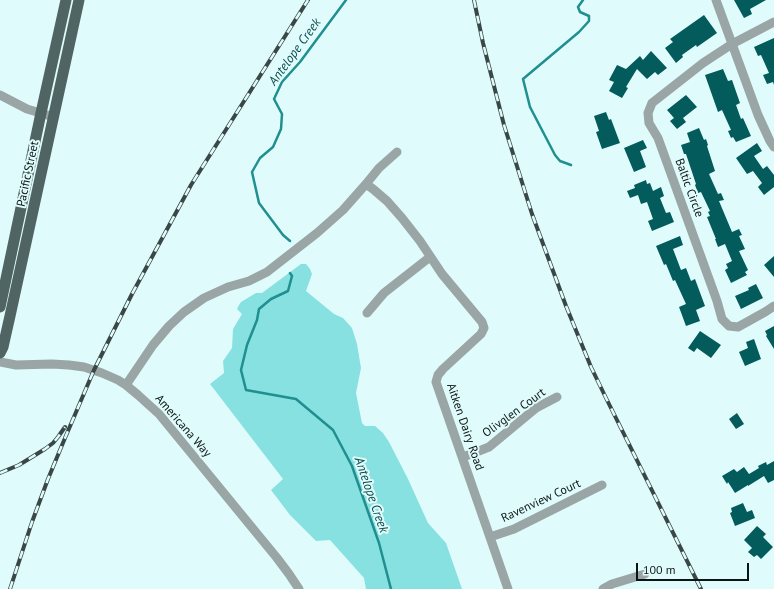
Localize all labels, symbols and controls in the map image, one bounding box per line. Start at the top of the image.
water label: Antelope Creek [265,15,325,89]
street label: Pacific Street [14,140,42,208]
street label: Baltic Circle [672,157,706,219]
street label: Aitken Dairy Road [443,382,487,472]
street label: Olivglen Court [480,385,548,441]
street label: Americana Way [152,392,214,460]
water label: Antelope Creek [351,455,391,535]
street label: Ravenview Court [499,476,583,526]
scale bar [638,555,751,581]
text: 100 m [643,562,676,577]

